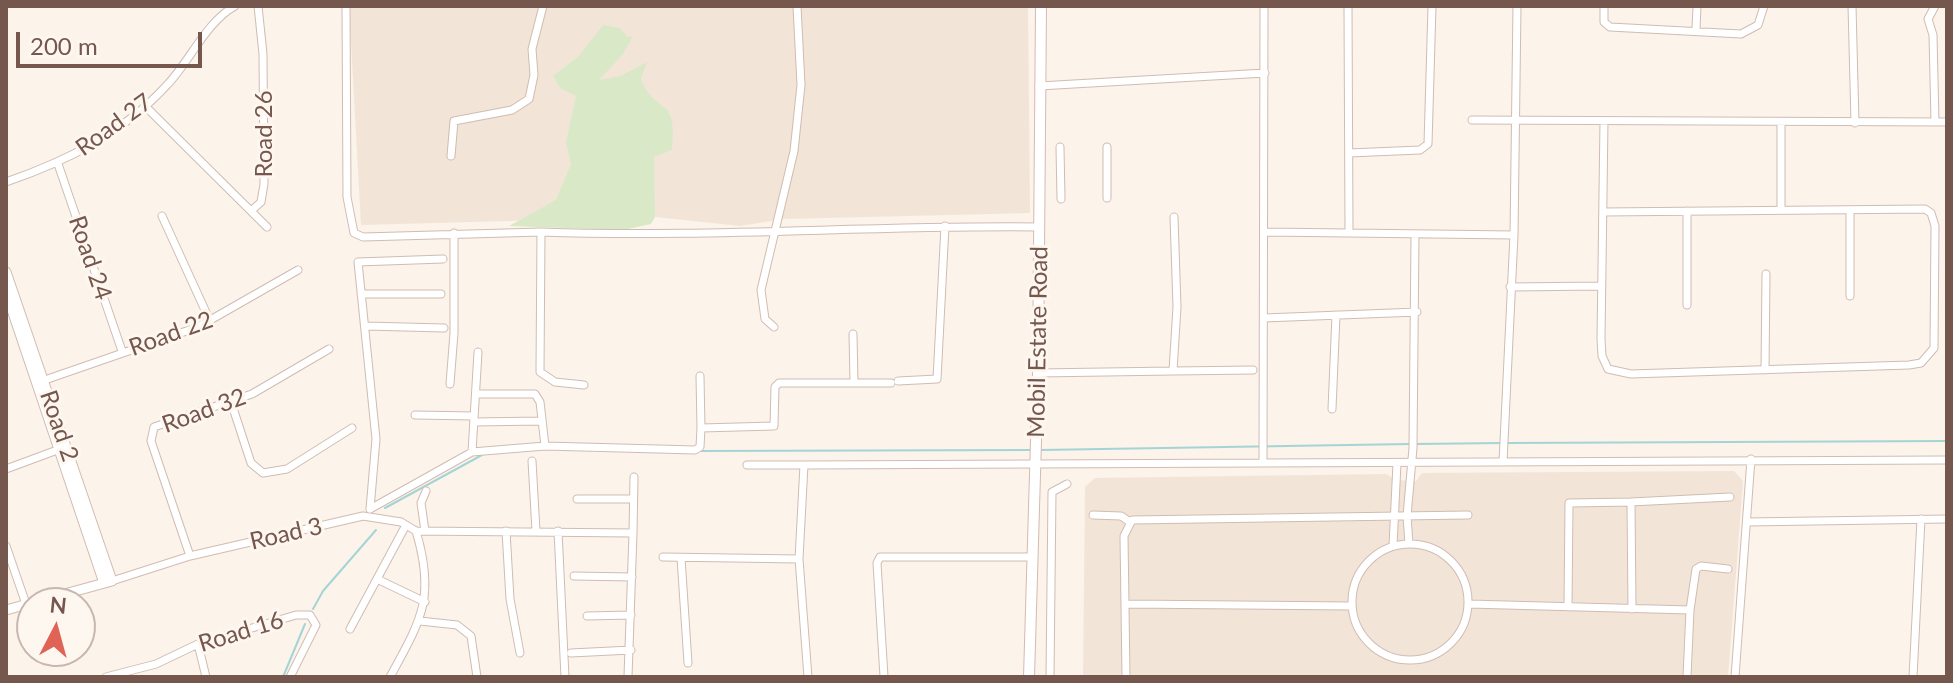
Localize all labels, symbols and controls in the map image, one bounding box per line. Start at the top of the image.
scale bar [20,16,206,66]
text: 200 m [30,31,98,60]
street label: Road 27 [70,88,158,162]
street label: Road 26 [250,90,278,178]
street label: Road 24 [62,212,118,304]
street label: Mobil Estate Road [1022,246,1054,438]
street label: Road 22 [125,306,217,362]
street label: Road 32 [158,383,250,439]
street label: Road 2 [33,387,85,465]
street label: Road 3 [247,512,325,556]
north arrow [16,587,96,667]
text: N [49,590,68,619]
street label: Road 16 [195,605,287,659]

